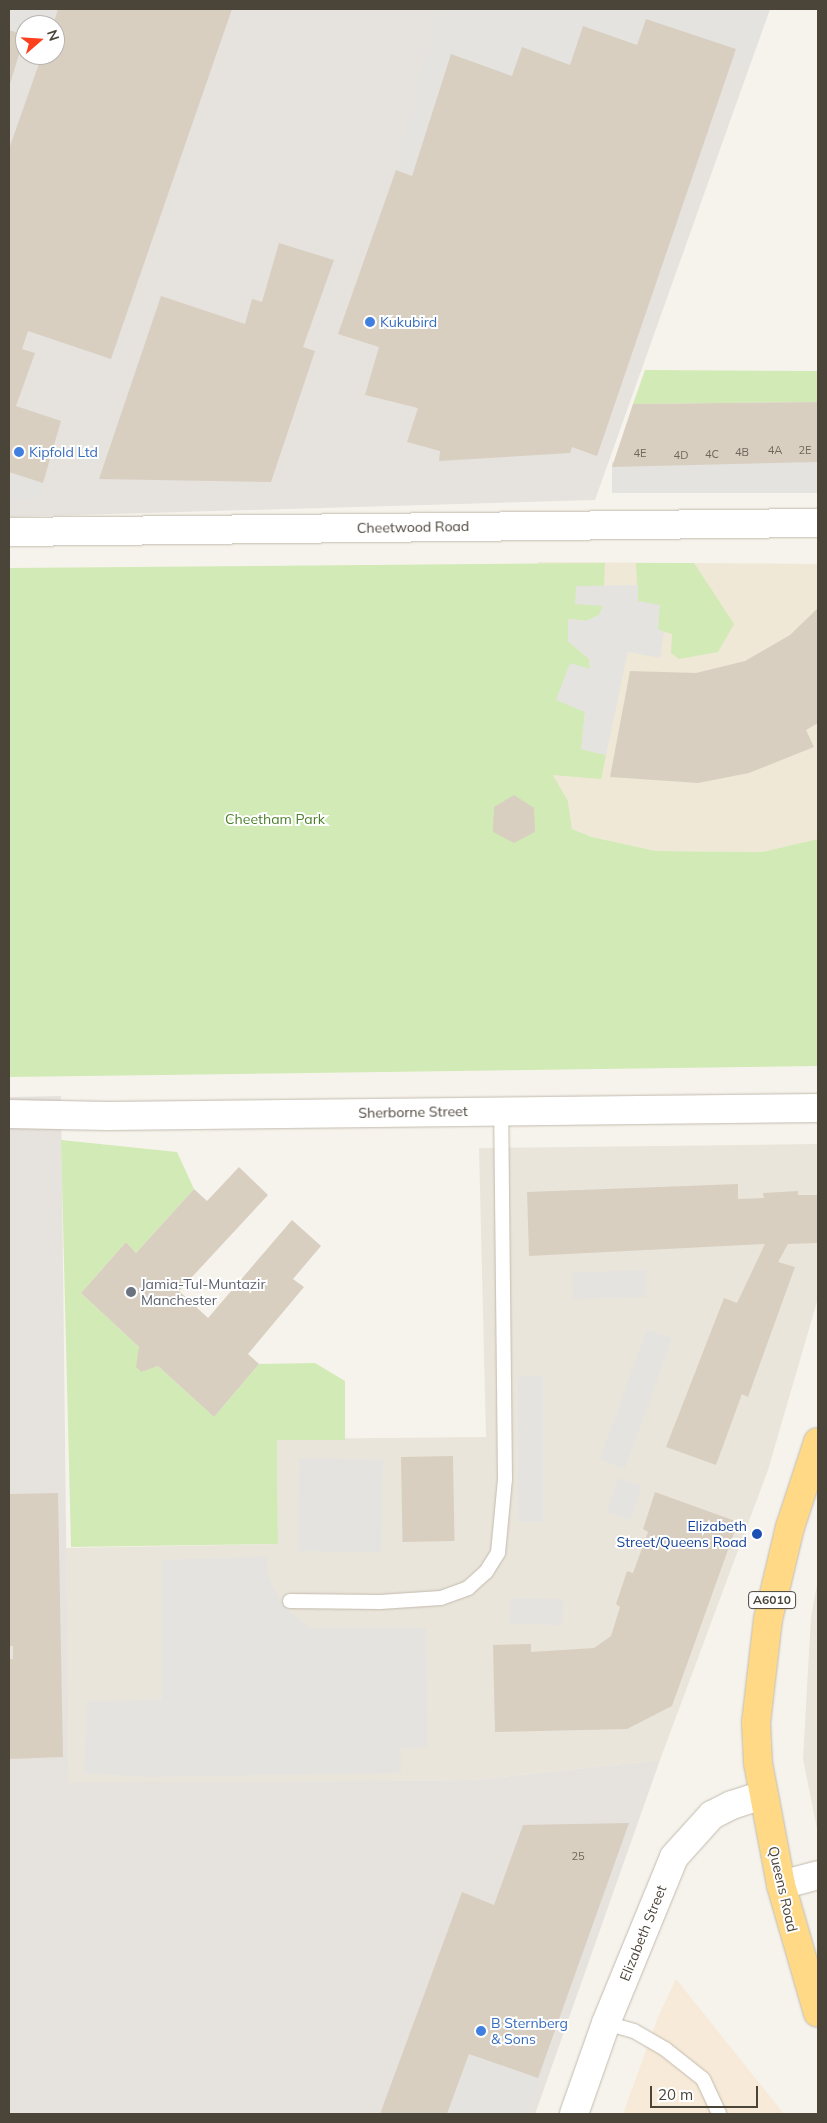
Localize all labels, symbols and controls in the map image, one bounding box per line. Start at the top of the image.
north arrow [15,15,65,65]
text: N [43,28,63,43]
place label: Kukubird [380,314,437,330]
marker: Kukubird [364,316,376,328]
house number: 4A [768,443,782,457]
house number: 2E [798,443,812,457]
place label: Kipfold Ltd [29,444,98,460]
house number: 4B [735,445,749,459]
marker: Kipfold Ltd [13,446,25,458]
house number: 4E [633,446,647,460]
house number: 4C [705,447,719,461]
house number: 4D [674,448,688,462]
street label: Cheetwood Road [357,518,469,536]
park label: Cheetham Park [225,811,325,827]
street label: Sherborne Street [358,1103,468,1121]
place label: Jamia-Tul-Muntazir Manchester [141,1276,265,1308]
marker: Jamia-Tul-Muntazir Manchester [125,1286,137,1298]
place label: Elizabeth Street/Queens Road [616,1518,747,1550]
marker: Elizabeth Street/Queens Road [751,1528,763,1540]
road number: A6010 [747,1590,797,1610]
street label: Queens Road [765,1845,801,1933]
house number: 25 [571,1849,585,1863]
street label: Elizabeth Street [616,1883,670,1983]
place label: B Sternberg & Sons [491,2015,568,2048]
marker: B Sternberg & Sons [475,2025,487,2037]
scale bar [652,2076,760,2108]
text: 20 m [658,2085,693,2104]

